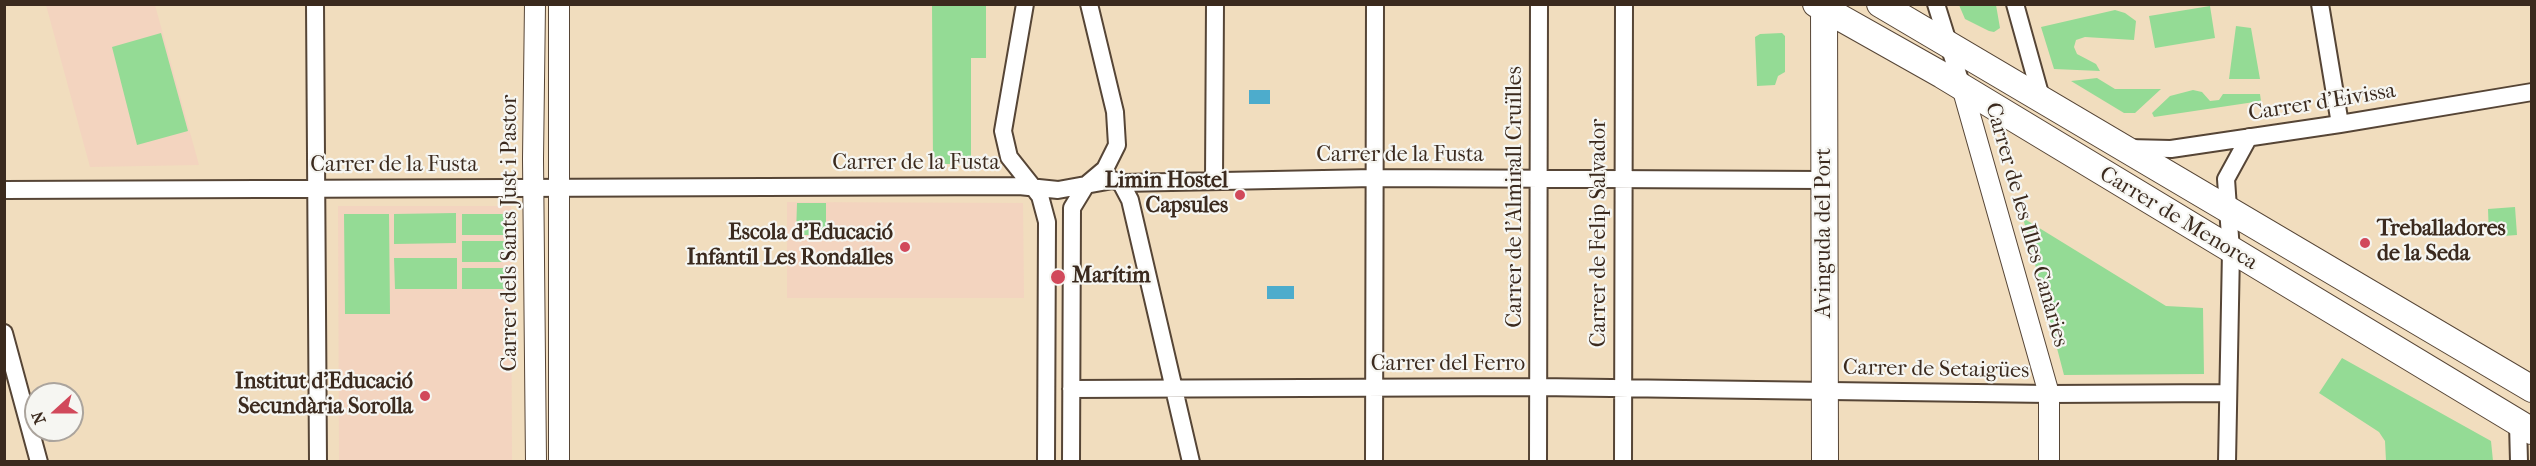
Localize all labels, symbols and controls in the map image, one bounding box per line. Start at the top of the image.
street label: Carrer de l'Almirall Cruïlles [1503,66,1529,328]
street label: Carrer d'Eivissa [2246,78,2398,128]
street label: Carrer dels Sants Just i Pastor [498,95,524,371]
street label: Carrer de les Illes Canàries [1978,100,2074,350]
street label: Carrer de Felip Salvador [1587,119,1613,347]
street label: Carrer de la Fusta [1316,143,1484,169]
street label: Avinguda del Port [1812,148,1838,318]
street label: Carrer de la Fusta [832,151,1000,177]
street label: Carrer de la Fusta [310,153,478,179]
street label: Carrer de Menorca [2094,161,2262,277]
place label: Limin Hostel Capsules [1105,169,1228,220]
marker: Limin Hostel Capsules [1233,188,1247,202]
place label: Treballadores de la Seda [2377,217,2506,268]
place label: Escola d'Educació Infantil Les Rondalles [687,221,893,272]
marker: Treballadores de la Seda [2358,236,2372,250]
marker: Escola d'Educació Infantil Les Rondalles [898,240,912,254]
place label: Marítim [1072,264,1151,290]
marker: Marítim [1049,268,1067,286]
street label: Carrer del Ferro [1371,352,1525,378]
street label: Carrer de Setaigües [1843,355,2029,385]
place label: Institut d'Educació Secundària Sorolla [235,370,413,422]
north arrow [24,382,84,442]
marker: Institut d'Educació Secundària Sorolla [418,389,432,403]
text: N [28,409,50,427]

